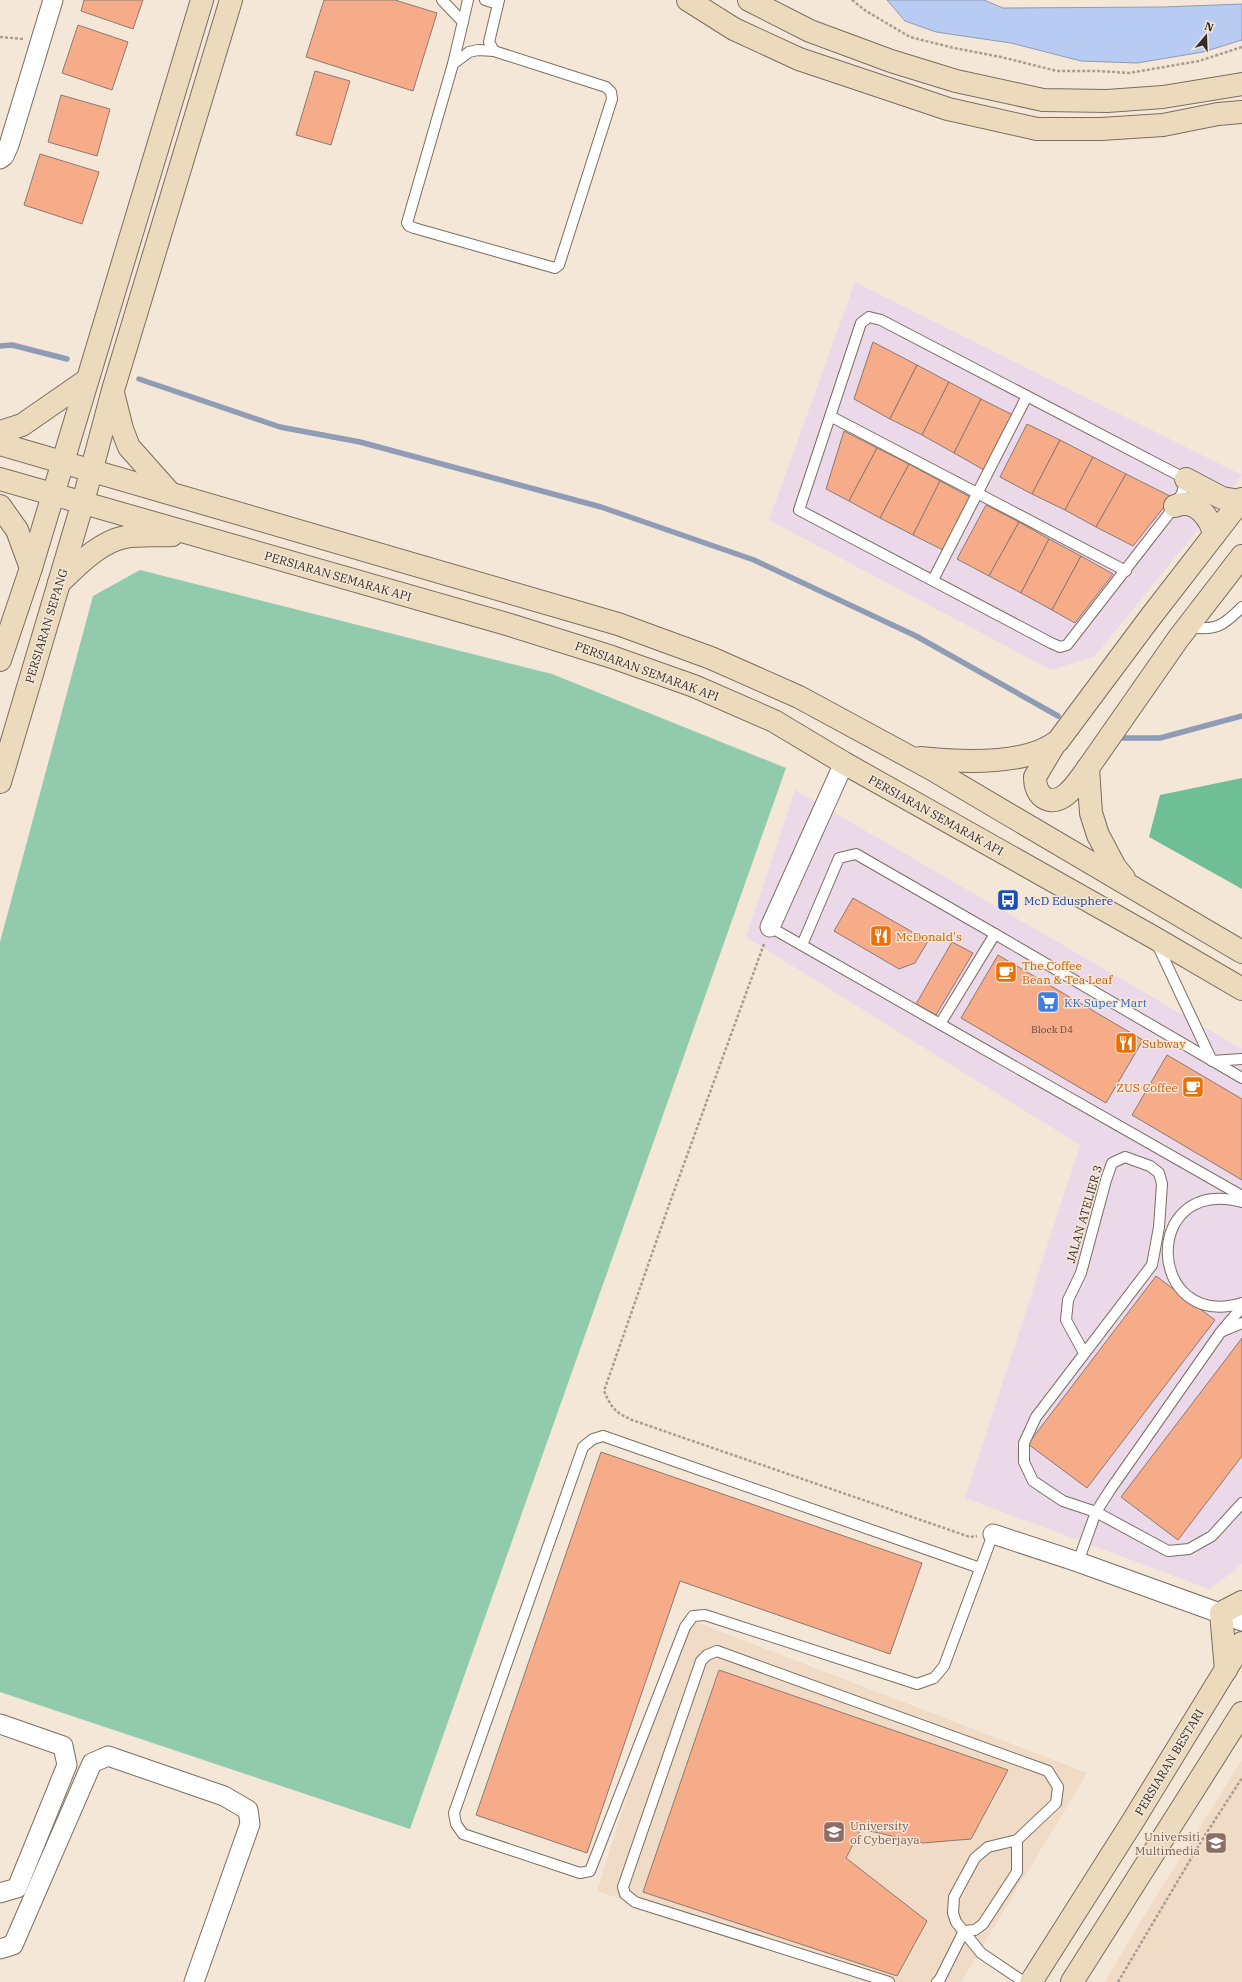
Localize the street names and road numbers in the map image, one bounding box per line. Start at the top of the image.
street label: PERSIARAN SEMARAK API [263,548,413,604]
street label: PERSIARAN SEPANG [21,567,71,685]
street label: PERSIARAN SEMARAK API [573,638,721,704]
street label: PERSIARAN SEMARAK API [866,772,1006,858]
street label: JALAN ATELIER 3 [1063,1163,1105,1265]
street label: PERSIARAN BESTARI [1131,1706,1207,1818]

